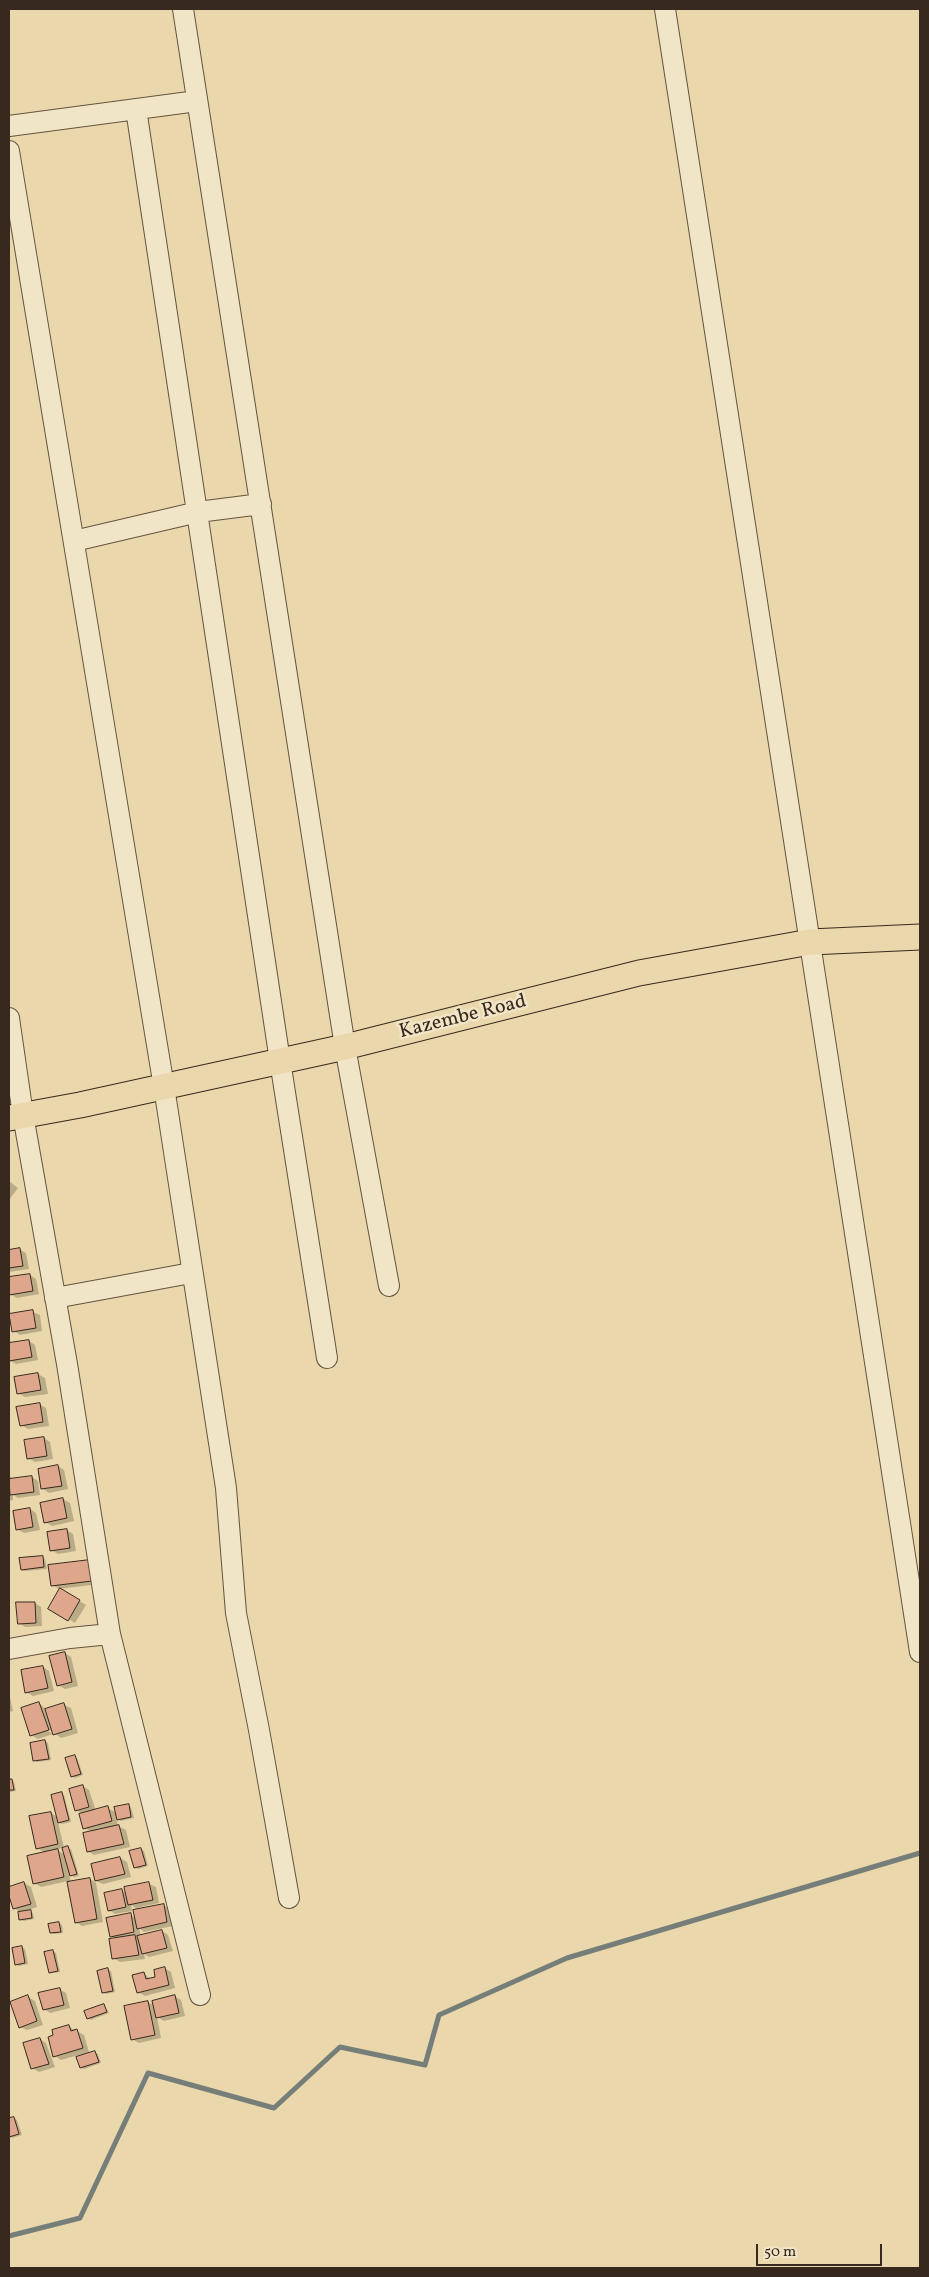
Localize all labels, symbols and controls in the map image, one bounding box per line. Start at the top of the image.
street label: Kazembe Road [397,991,529,1045]
scale bar [759,2234,885,2266]
text: 50 m [764,2242,796,2263]

